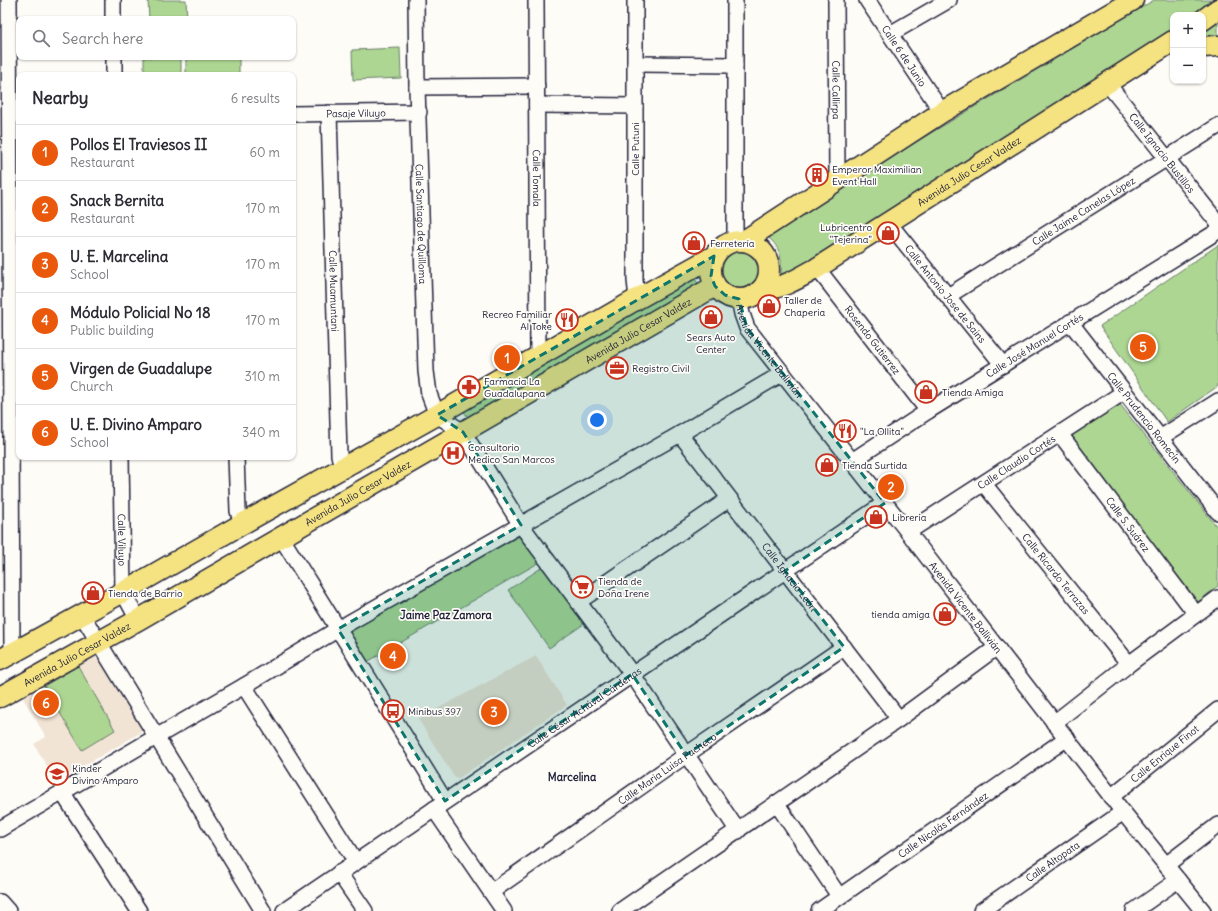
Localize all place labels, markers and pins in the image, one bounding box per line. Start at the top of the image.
building icon: Emperor Maximilian Event Hall [804,162,830,188]
place label: Emperor Maximilian Event Hall [832,163,922,188]
shop icon: Lubricentro "Tejerina" [875,220,901,246]
place label: Lubricentro "Tejerina" [820,221,872,246]
shop icon: Ferretería [681,230,707,256]
place label: Ferretería [710,237,755,250]
shop icon: Taller de Chaperia [756,293,782,319]
place label: Taller de Chaperia [784,294,825,319]
shop icon: Sears Auto Center [698,304,724,330]
restaurant icon: Recreo Familiar Al Toke [554,307,580,333]
place label: Recreo Familiar Al Toke [482,308,552,333]
place label: Sears Auto Center [687,331,736,356]
pin: 5 [1130,332,1156,362]
pin: 1 [494,343,520,373]
office icon: Registro Civil [604,355,630,381]
place label: Registro Civil [632,362,689,375]
pharmacy icon: Farmacia La Guadalupana [456,374,482,400]
place label: Farmacia La Guadalupana [484,375,546,400]
shop icon: Tienda Amiga [913,379,939,405]
place label: Tienda Amiga [942,386,1004,399]
restaurant icon: "La Ollita" [832,418,858,444]
place label: "La Ollita" [860,425,904,438]
hospital icon: Consultorio Medico San Marcos [440,440,466,466]
place label: Consultorio Medico San Marcos [468,441,555,466]
shop icon: Tienda Surtida [814,452,840,478]
place label: Tienda Surtida [842,459,908,472]
pin: 2 [878,472,904,502]
shop icon: Libreria [863,504,889,530]
place label: Libreria [892,511,927,524]
supermarket icon: Tienda de Doña Irene [569,574,595,600]
place label: Tienda de Doña Irene [598,575,649,600]
shop icon: Tienda de Barrio [80,580,106,606]
place label: Tienda de Barrio [108,587,183,600]
shop icon: tienda amiga [932,601,958,627]
place label: tienda amiga [871,608,930,621]
pin: 4 [380,641,406,671]
pin: 6 [33,688,59,718]
pin: 3 [481,697,507,727]
bus stop icon: Minibus 397 [380,698,406,724]
place label: Minibus 397 [408,705,461,718]
school or university icon: Kinder Divino Amparo [44,761,70,787]
place label: Kinder Divino Amparo [72,762,139,787]

